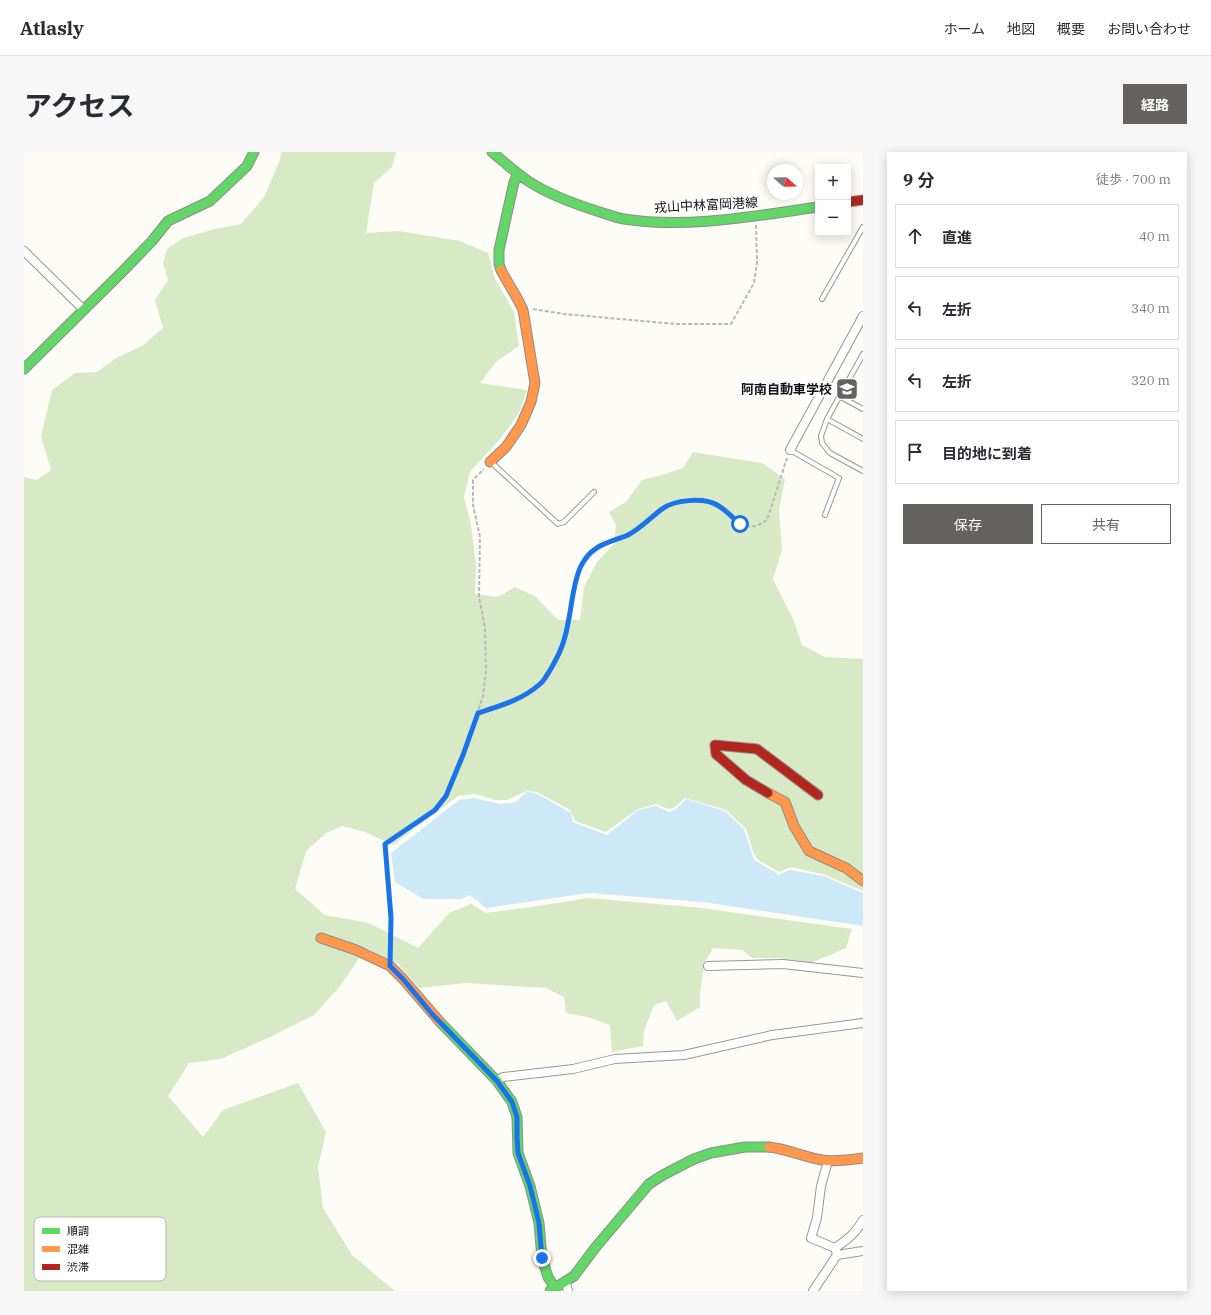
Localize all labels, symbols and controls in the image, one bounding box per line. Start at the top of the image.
text: Atlasly [20,16,84,40]
text: ホーム [943,20,985,38]
text: 地図 [1007,20,1035,38]
text: 概要 [1057,20,1085,38]
text: お問い合わせ [1107,20,1191,38]
button: 経路 [1123,84,1187,124]
text: アクセス [24,87,135,124]
north arrow [767,164,803,200]
map controls [815,164,851,236]
button: + [815,164,851,200]
text: 9 分 [903,169,934,191]
text: 徒歩 · 700 m [1096,171,1171,188]
street label: 戎山中林富岡港線 [654,194,758,216]
button: − [815,200,851,236]
icon: ahead [904,225,926,247]
text: 直進 [942,228,972,247]
text: 40 m [1139,228,1170,245]
icon: left [904,297,926,319]
text: 左折 [942,300,972,319]
text: 340 m [1131,300,1170,317]
icon: left [904,369,926,391]
text: 左折 [942,372,972,391]
text: 320 m [1131,372,1170,389]
school or university icon: 阿南自動車学校 [834,376,860,402]
place label: 阿南自動車学校 [741,381,832,398]
icon: arrive [904,441,926,463]
text: 目的地に到着 [942,444,1032,463]
button: 保存 [903,504,1033,544]
button: 共有 [1041,504,1171,544]
route start [731,515,749,533]
legend [34,1217,166,1281]
text: 順調 [67,1224,89,1238]
text: 混雑 [67,1242,89,1256]
route end [533,1249,551,1267]
text: 渋滞 [67,1260,89,1274]

